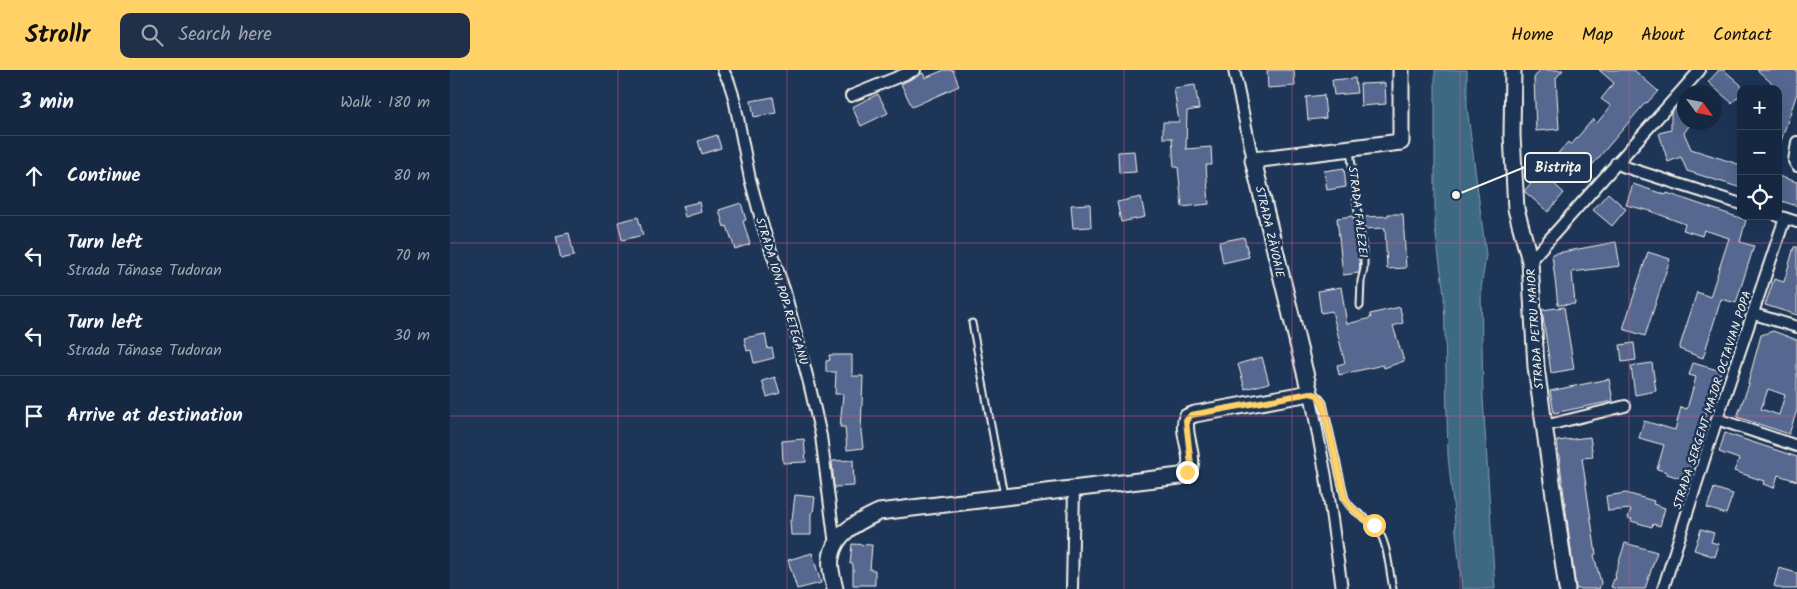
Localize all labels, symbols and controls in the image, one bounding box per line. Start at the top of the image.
search box [120,13,470,58]
text: Strollr [25,16,90,55]
text: Search here [178,20,272,50]
icon: search [138,21,166,49]
text: Home [1511,21,1554,50]
text: Map [1582,21,1613,50]
text: About [1641,21,1685,50]
text: Contact [1713,21,1772,50]
north arrow [1677,85,1722,130]
map controls [1737,85,1782,220]
button: + [1737,85,1782,130]
text: 3 min [20,86,74,119]
text: Walk · 180 m [340,90,430,115]
button: − [1737,130,1782,175]
callout: Bistrița [1525,153,1591,182]
text: Bistrița [1535,157,1581,179]
text: Continue [67,161,140,191]
icon: ahead [20,162,48,190]
text: 80 m [393,163,430,188]
street label: STRADA FALEZEI [1342,165,1373,259]
button: locate [1737,175,1782,220]
street label: STRADA ZĂVOAIE [1250,184,1289,281]
street label: STRADA ION POP RETEGANU [750,215,813,367]
text: Turn left [67,228,142,258]
icon: left [20,242,48,270]
text: 70 m [395,243,430,268]
text: Strada Tănase Tudoran [67,258,222,283]
street label: STRADA PETRU MAIOR [1522,268,1549,390]
street label: STRADA SERGENT MAJOR OCTAVIAN POPA [1668,288,1757,512]
text: Turn left [67,308,142,338]
icon: left [20,322,48,350]
text: 30 m [394,323,430,348]
text: Strada Tănase Tudoran [67,338,222,363]
text: Arrive at destination [67,401,243,431]
icon: arrive [20,402,48,430]
route end [1176,461,1199,484]
route start [1363,514,1386,537]

